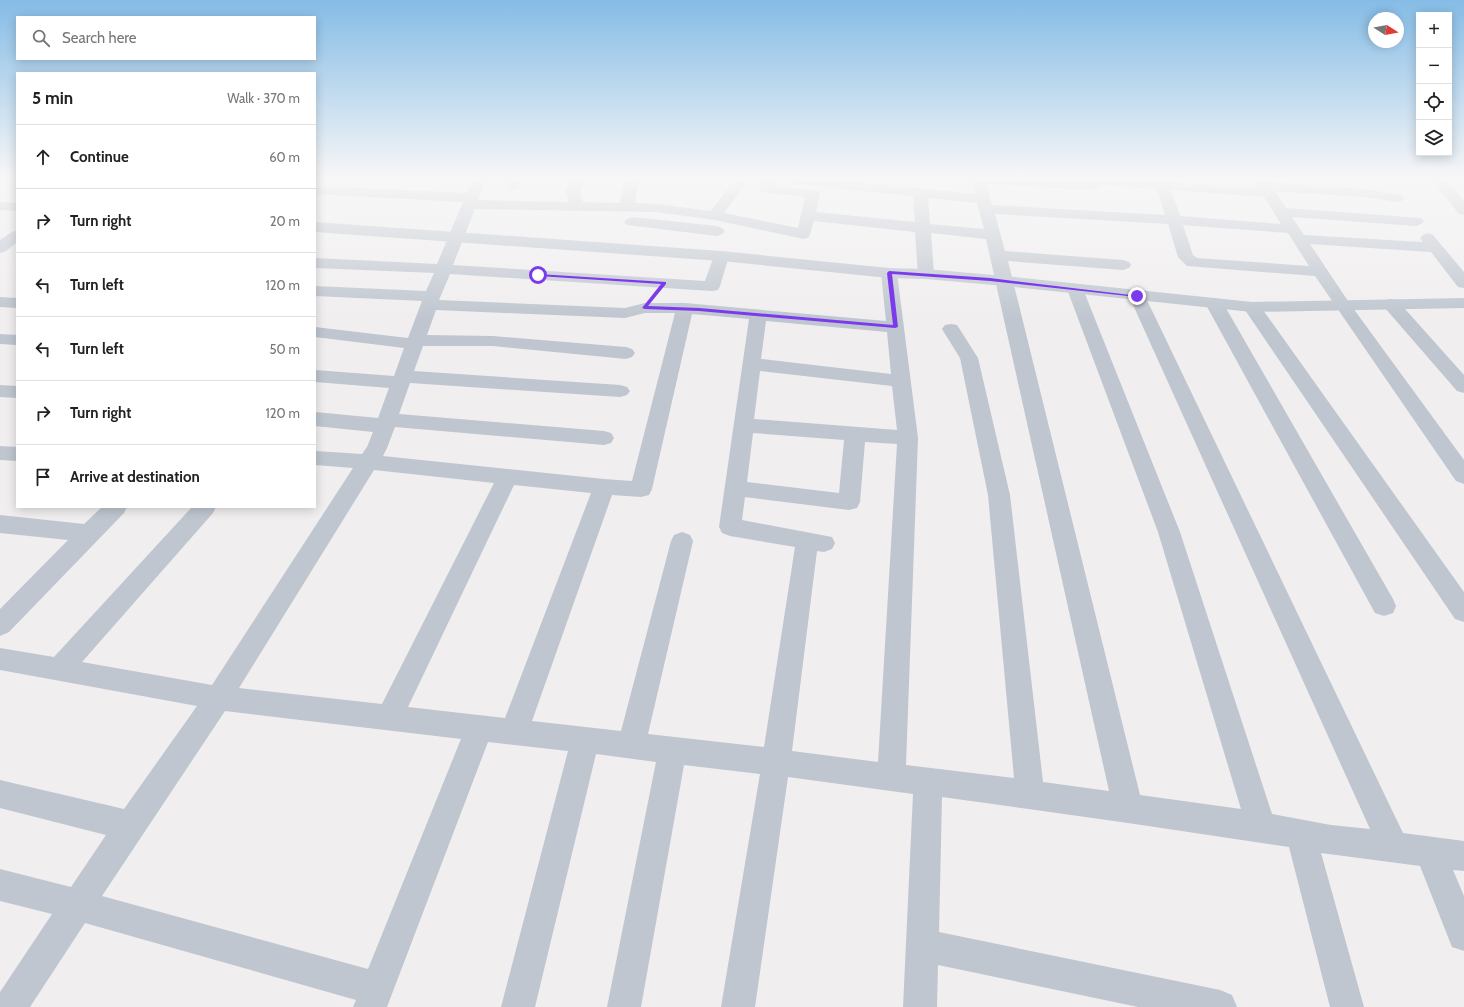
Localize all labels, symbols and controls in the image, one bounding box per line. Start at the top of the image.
north arrow [1368,12,1404,48]
map controls [1416,12,1452,156]
button: + [1416,12,1452,48]
search box [16,16,316,60]
icon: search [30,27,52,49]
text: Search here [62,29,137,47]
button: − [1416,48,1452,84]
button: locate [1416,84,1452,120]
text: 5 min [32,88,73,108]
text: Walk · 370 m [227,90,300,106]
button: layers [1416,120,1452,156]
icon: ahead [32,146,54,168]
text: Continue [70,148,129,166]
text: 60 m [269,149,300,165]
icon: right [32,210,54,232]
text: Turn right [70,212,131,230]
text: 20 m [270,213,300,229]
route start [529,266,547,284]
icon: left [32,274,54,296]
text: Turn left [70,276,124,294]
text: 120 m [266,277,300,293]
route end [1128,287,1146,305]
icon: left [32,338,54,360]
text: Turn left [70,340,124,358]
text: 50 m [270,341,300,357]
icon: right [32,402,54,424]
text: Turn right [70,404,131,422]
text: 120 m [266,405,300,421]
icon: arrive [32,466,54,488]
text: Arrive at destination [70,468,200,486]

